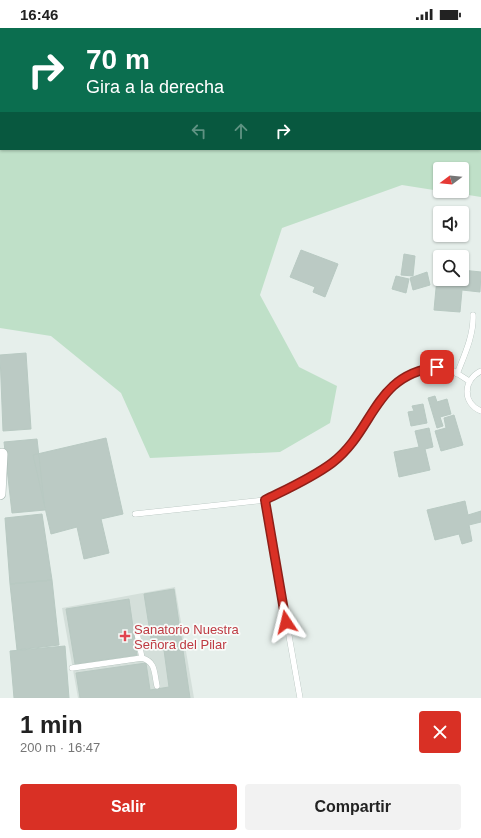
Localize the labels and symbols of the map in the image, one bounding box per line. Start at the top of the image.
north arrow [433,162,469,198]
pin [420,350,454,384]
position arrow [265,601,307,643]
place label: Sanatorio Nuestra Señora del Pilar [134,622,240,652]
marker: Sanatorio Nuestra Señora del Pilar [119,630,131,642]

